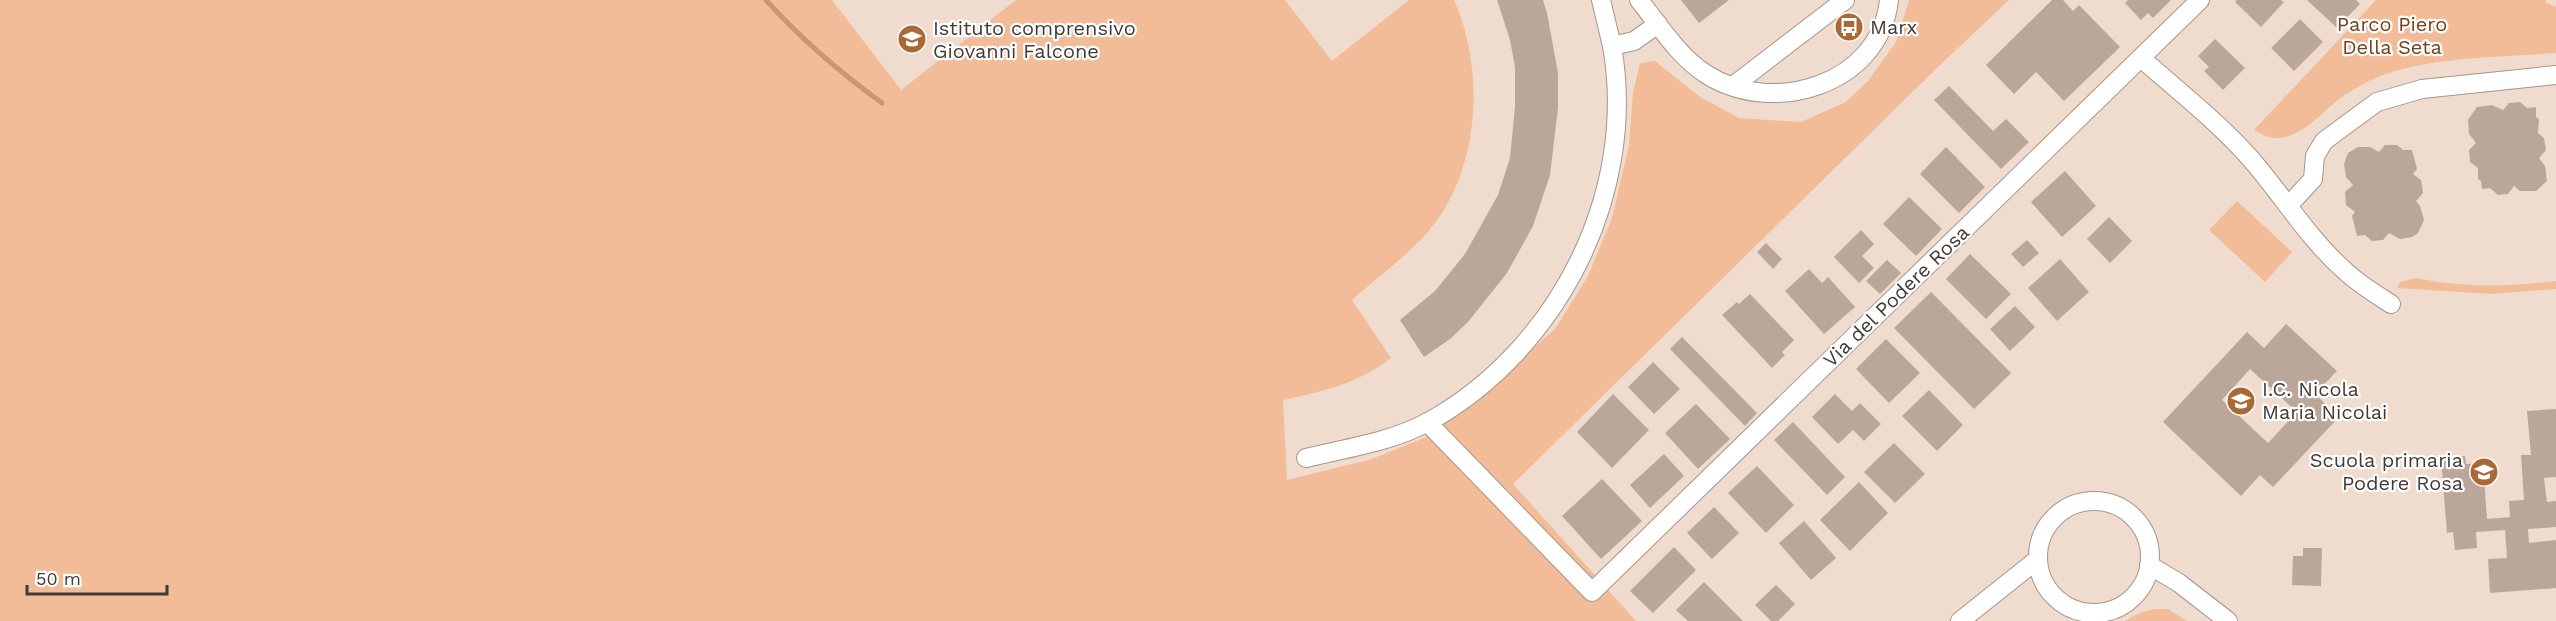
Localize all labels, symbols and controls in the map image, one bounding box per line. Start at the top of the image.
bus stop icon: Marx [1833,11,1865,43]
park label: Parco Piero Della Seta [2337,12,2447,59]
place label: Marx [1870,15,1917,39]
place label: Istituto comprensivo Giovanni Falcone [933,16,1136,63]
school or university icon: Istituto comprensivo Giovanni Falcone [896,23,928,55]
street label: Via del Podere Rosa [1818,220,1974,372]
place label: I.C. Nicola Maria Nicolai [2262,377,2387,424]
school or university icon: I.C. Nicola Maria Nicolai [2225,385,2257,417]
place label: Scuola primaria Podere Rosa [2310,448,2463,495]
school or university icon: Scuola primaria Podere Rosa [2468,456,2500,488]
scale bar [27,558,166,596]
text: 50 m [36,568,81,589]

